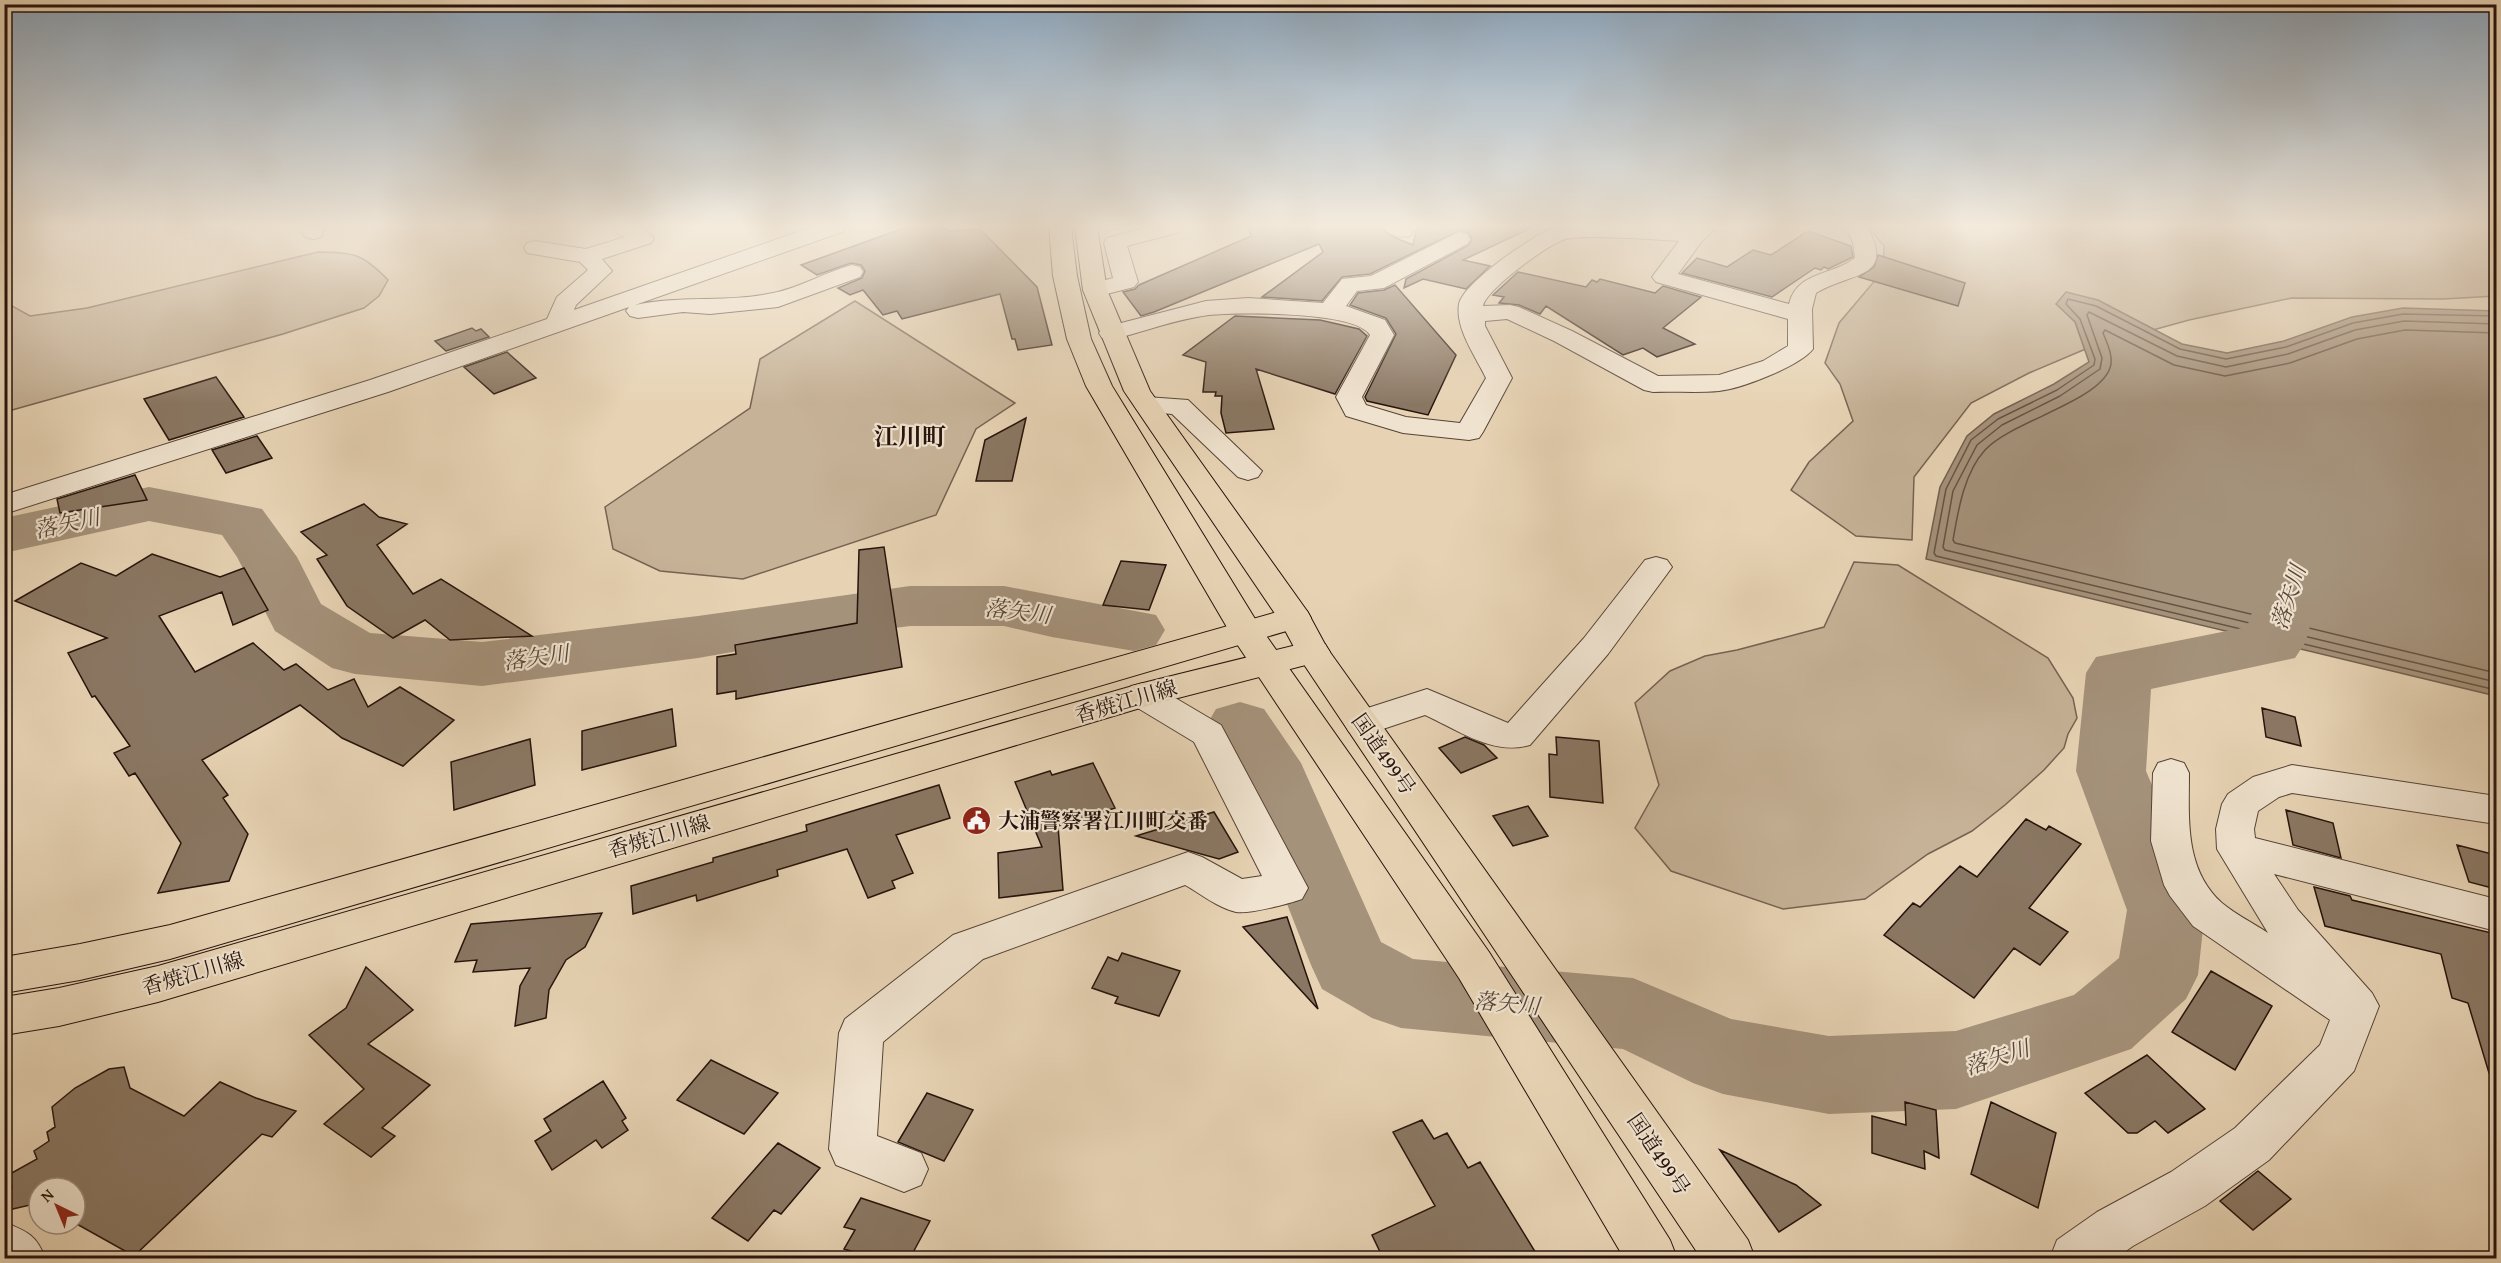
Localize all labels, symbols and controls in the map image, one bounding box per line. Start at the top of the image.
district label: 江川町 [874,419,946,454]
water label: 落矢川 [31,500,105,546]
water label: 落矢川 [2263,559,2314,633]
water label: 落矢川 [983,591,1055,631]
water label: 落矢川 [501,636,573,677]
street label: 香焼江川線 [1071,672,1181,730]
street label: 国道499号 [1345,707,1423,801]
public building icon: 大浦警察署江川町交番 [961,804,993,836]
place label: 大浦警察署江川町交番 [998,805,1208,836]
street label: 香焼江川線 [604,807,714,865]
street label: 香焼江川線 [138,944,248,1002]
water label: 落矢川 [1473,984,1543,1022]
water label: 落矢川 [1961,1031,2035,1082]
street label: 国道499号 [1620,1107,1698,1201]
north arrow [27,1176,87,1236]
text: N [35,1182,59,1207]

